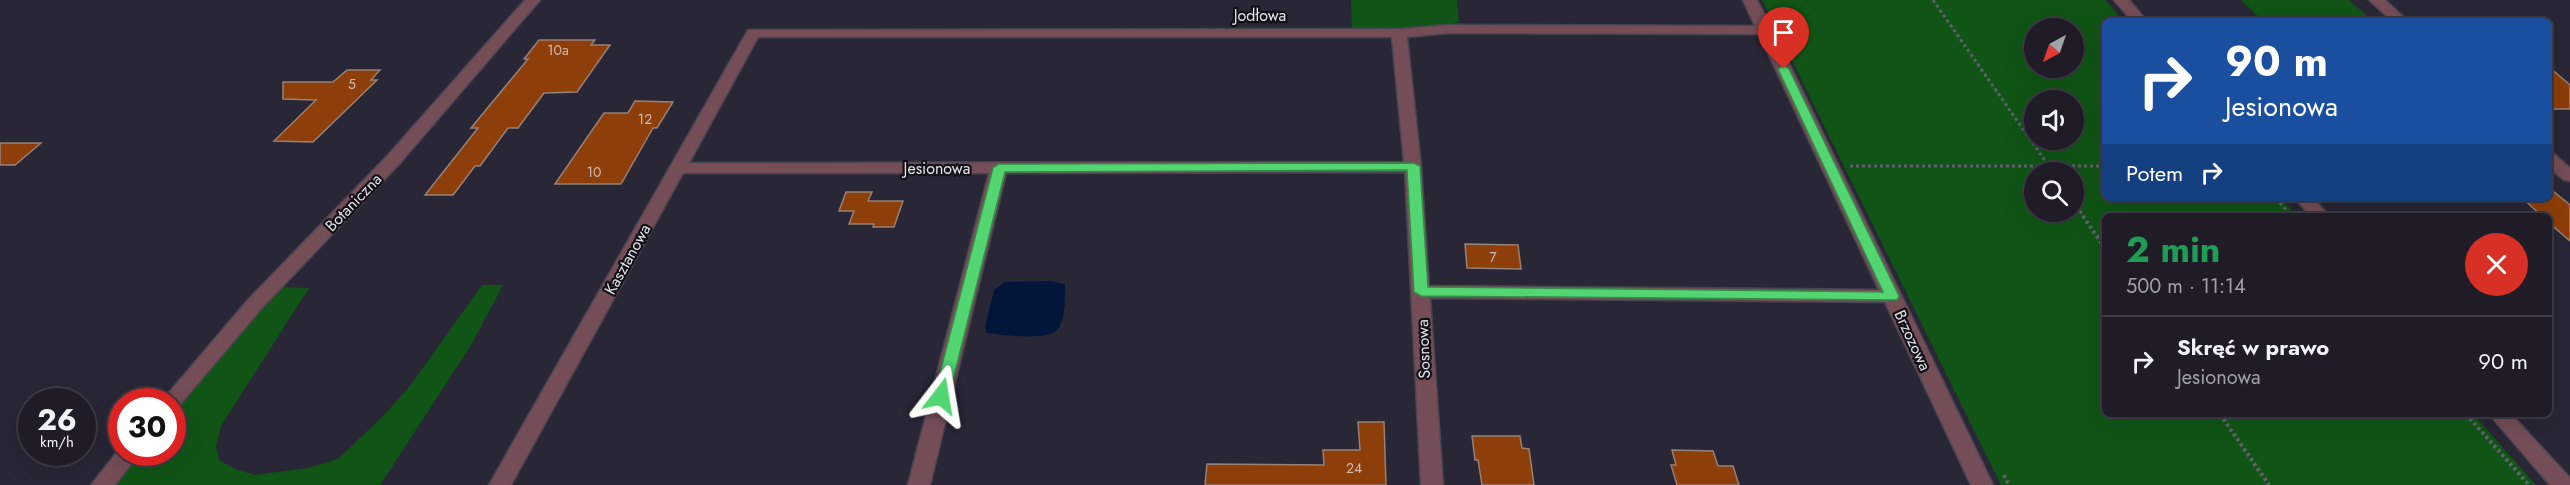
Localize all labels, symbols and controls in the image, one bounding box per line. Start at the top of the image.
street label: Jodłowa [1232,4,1286,27]
pin [1758,7,1809,69]
icon: arrive [1767,16,1800,49]
north arrow [2024,18,2084,78]
map controls [2024,18,2084,222]
text: 90 m [2225,31,2328,92]
house number: 10a [547,40,569,60]
icon: right [2126,42,2204,120]
house number: 5 [348,74,356,94]
text: Jesionowa [2225,87,2338,126]
button: sound [2024,90,2084,150]
house number: 12 [638,109,652,129]
icon: right [2195,156,2228,189]
street label: Jesionowa [902,157,970,180]
text: Potem [2126,157,2183,189]
house number: 10 [587,162,601,182]
button: search [2024,162,2084,222]
street label: Botaniczna [320,168,387,237]
street label: Kasztanowa [599,220,656,299]
text: 2 min [2126,223,2221,275]
button: close [2465,233,2528,296]
house number: 7 [1489,247,1497,267]
text: 500 m · 11:14 [2126,272,2246,301]
street label: Brzozowa [1888,306,1937,374]
street label: Sosnowa [1411,319,1436,379]
text: Skręć w prawo [2177,331,2329,363]
icon: right [2126,345,2159,378]
text: 90 m [2478,345,2528,377]
text: Jesionowa [2177,363,2261,392]
position arrow [909,364,973,428]
speed limit sign: 30 [108,388,186,466]
text: 26 [37,398,77,441]
text: km/h [40,431,74,453]
house number: 24 [1346,458,1362,478]

